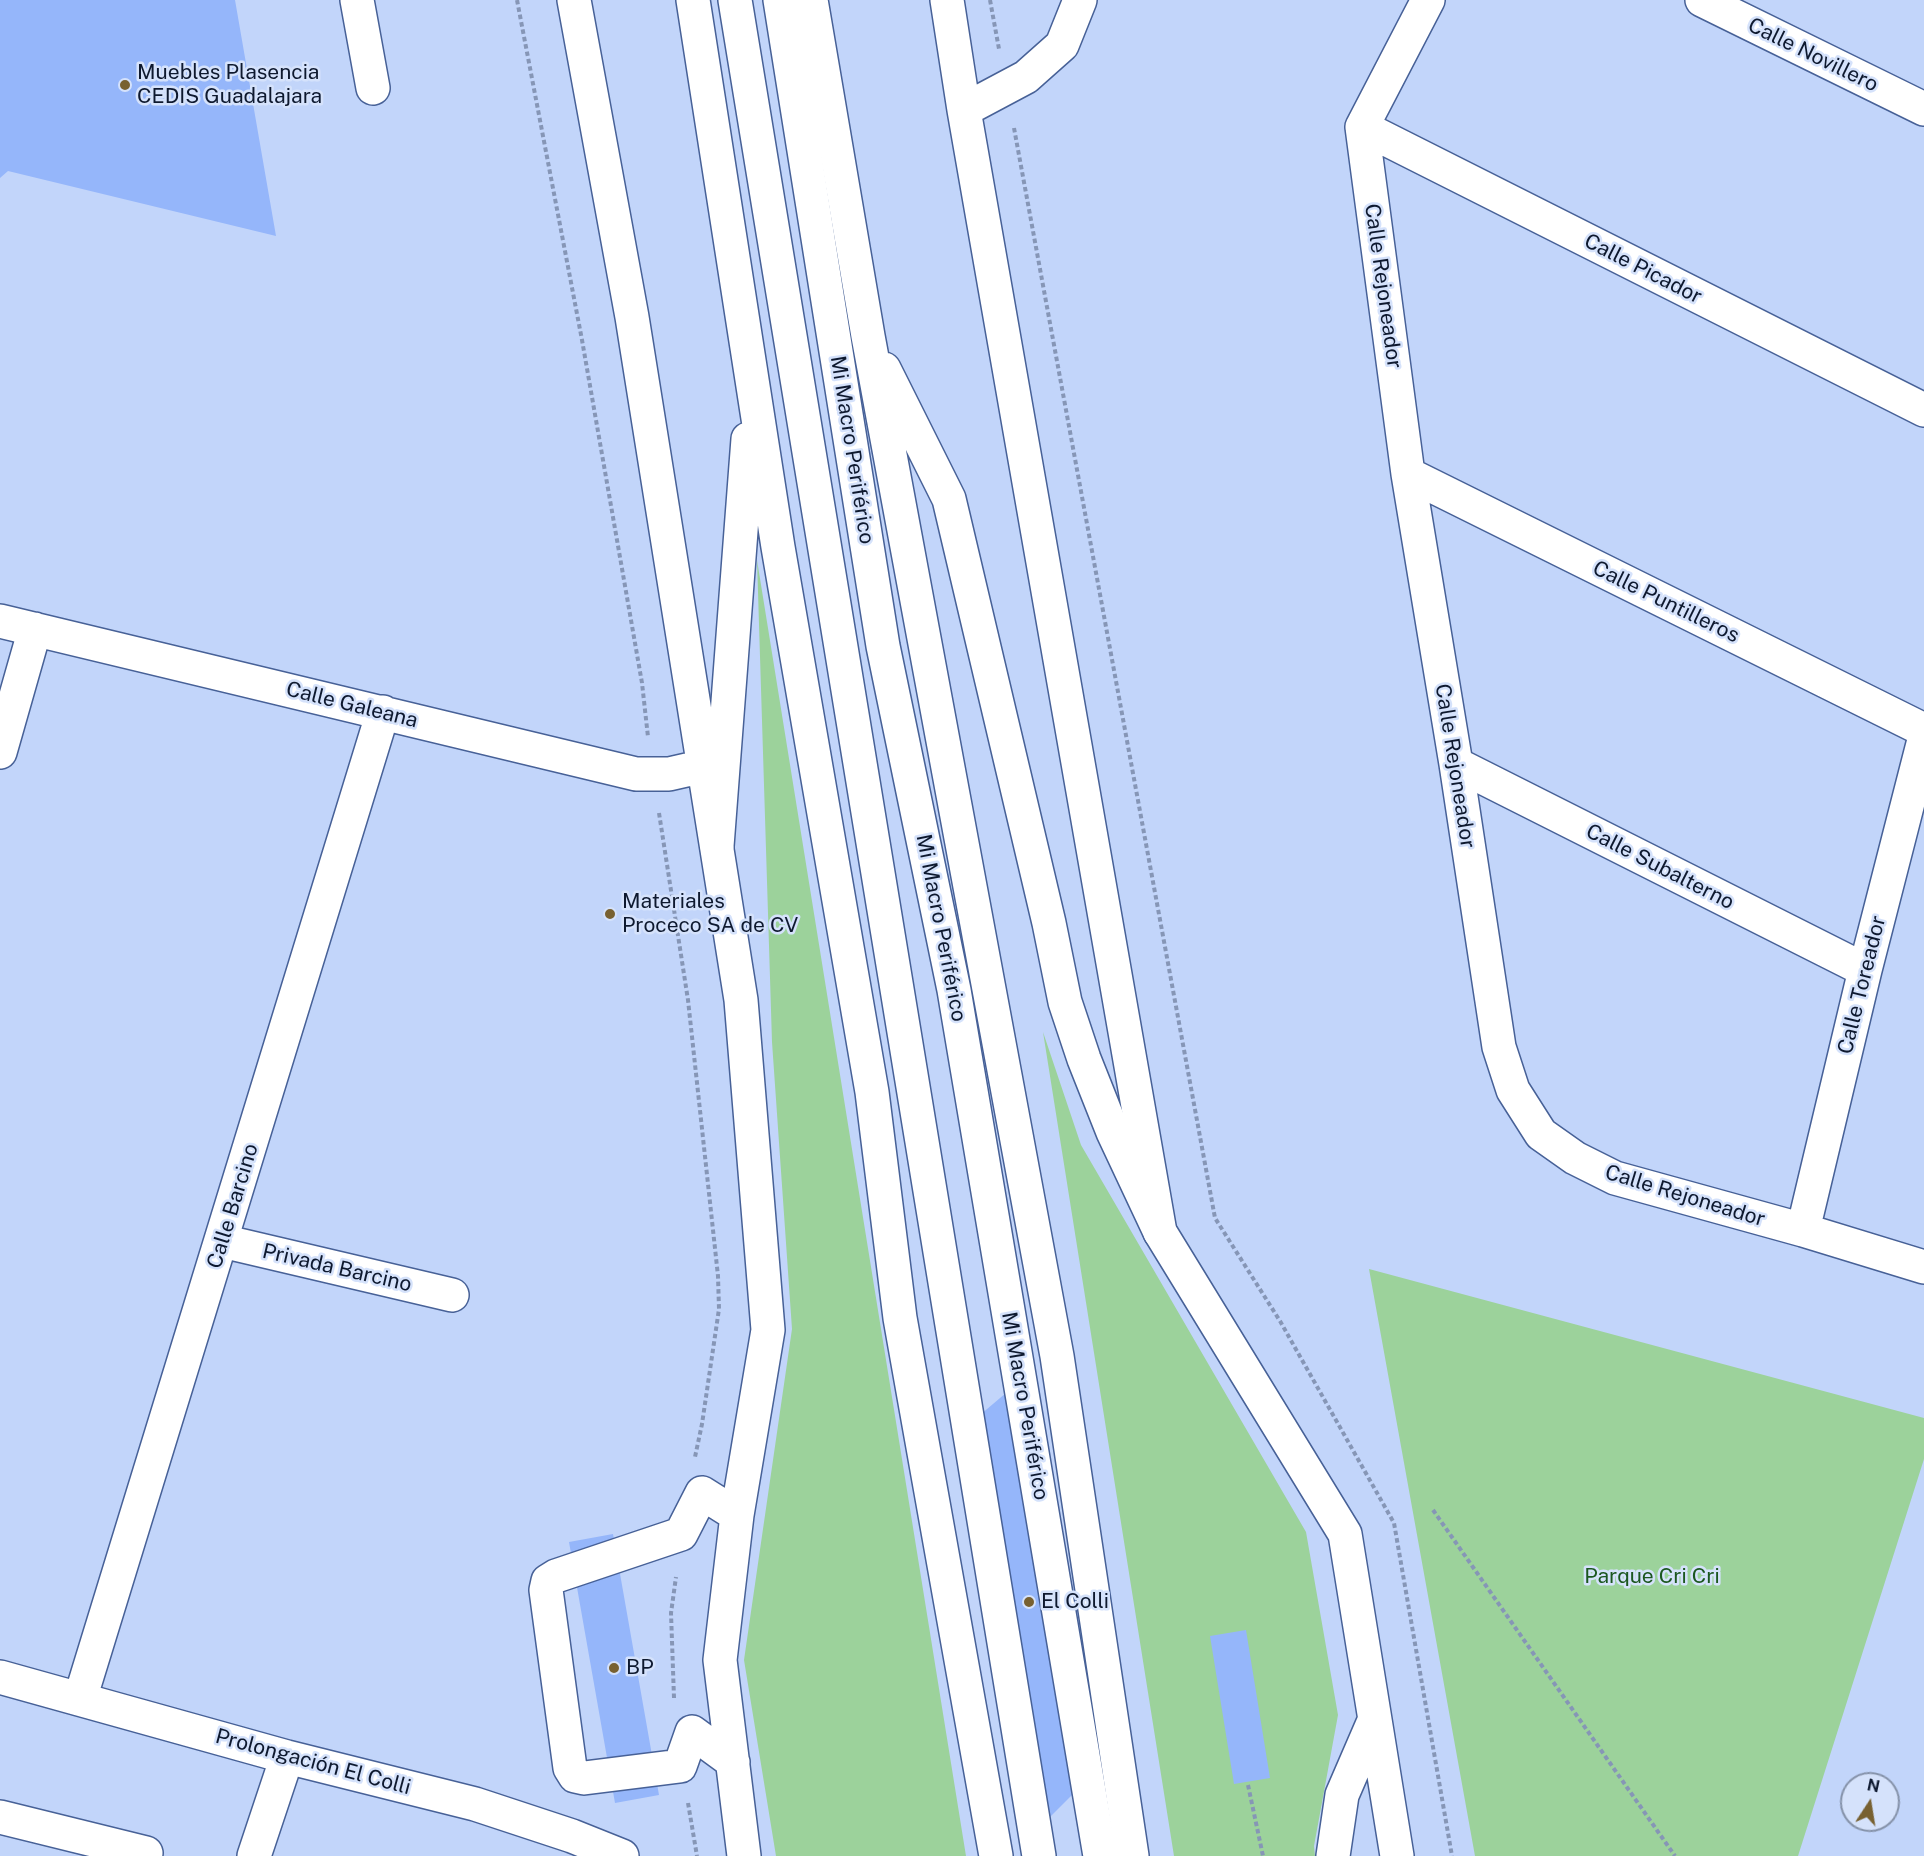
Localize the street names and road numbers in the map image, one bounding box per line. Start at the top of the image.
street label: Calle Novillero [1744,13,1882,97]
street label: Calle Rejoneador [1359,202,1407,370]
street label: Calle Picador [1580,229,1706,309]
street label: Mi Macro Periférico [825,354,879,546]
street label: Calle Puntilleros [1589,556,1743,648]
street label: Calle Galeana [284,676,420,734]
street label: Calle Rejoneador [1430,682,1480,850]
street label: Calle Subalterno [1582,819,1738,915]
street label: Mi Macro Periférico [910,832,972,1024]
street label: Calle Toreador [1833,913,1891,1057]
street label: Calle Barcino [202,1141,264,1271]
street label: Calle Rejoneador [1602,1160,1768,1232]
street label: Privada Barcino [260,1239,414,1297]
street label: Mi Macro Periférico [996,1310,1054,1502]
street label: Prolongación El Colli [213,1724,413,1800]

